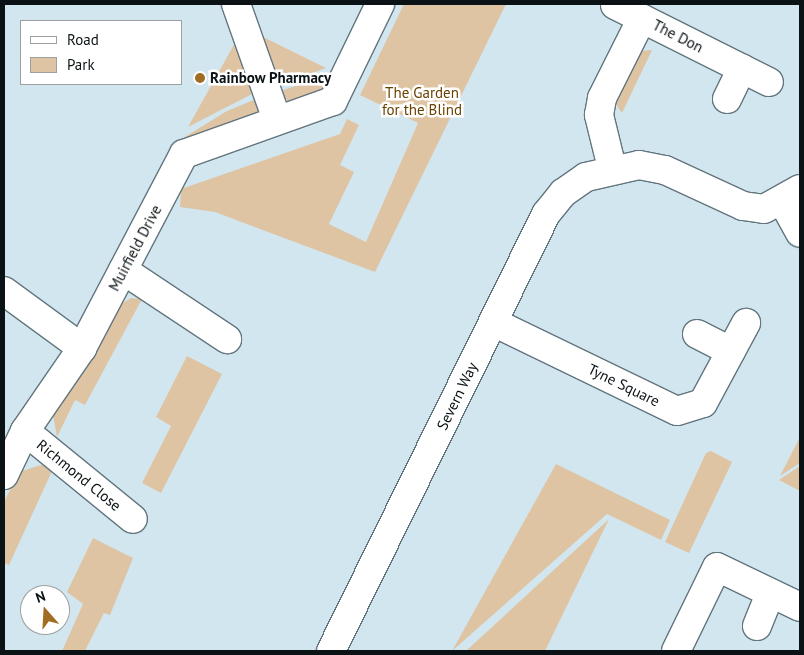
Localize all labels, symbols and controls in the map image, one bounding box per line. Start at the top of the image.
street label: The Don [650,16,706,56]
legend [20,20,182,85]
text: Road [67,30,99,49]
text: Park [67,55,95,74]
place label: Rainbow Pharmacy [210,69,332,87]
marker: Rainbow Pharmacy [194,72,206,84]
park label: The Garden for the Blind [382,83,462,118]
street label: Muirfield Drive [105,202,165,294]
street label: Severn Way [433,359,481,433]
street label: Tyne Square [585,360,663,410]
street label: Richmond Close [33,435,125,515]
north arrow [20,585,70,635]
text: N [33,587,48,607]

